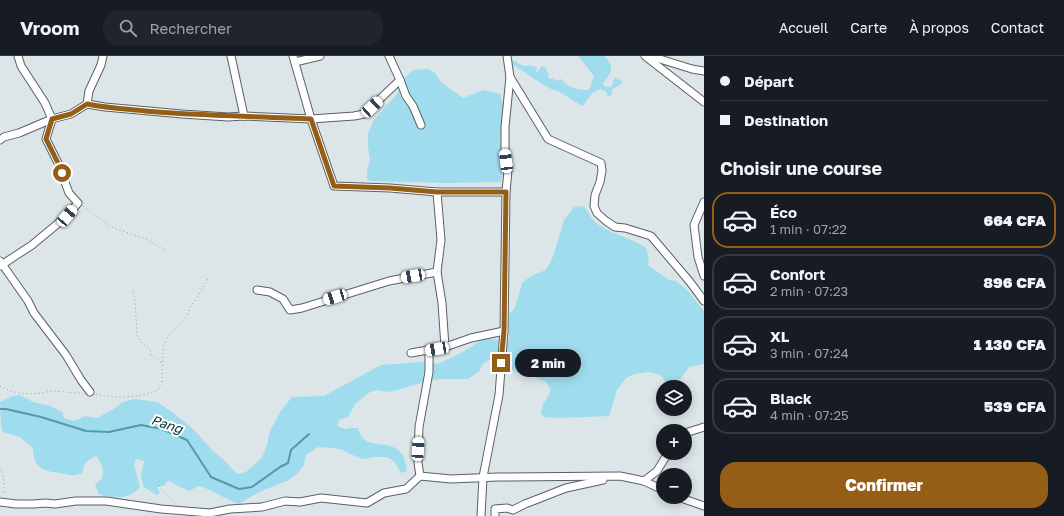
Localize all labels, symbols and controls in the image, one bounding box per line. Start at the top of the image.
search box [103,10,383,46]
text: Vroom [20,16,79,39]
icon: search [117,17,139,39]
text: Rechercher [149,19,232,37]
text: Accueil [779,19,828,36]
text: Carte [850,19,887,36]
text: À propos [909,19,969,36]
text: Contact [991,19,1044,36]
text: Départ [744,72,794,90]
car [359,94,385,120]
text: Destination [744,111,828,129]
car [499,148,513,174]
text: Choisir une course [720,157,882,179]
route start [53,164,71,182]
icon: car [722,202,758,238]
car [55,203,79,229]
text: Éco [770,203,797,221]
text: 664 CFA [983,211,1046,229]
text: 1 min · 07:22 [770,221,847,237]
icon: car [722,264,758,300]
text: Confort [770,265,825,283]
car [400,268,426,284]
text: 896 CFA [983,273,1046,291]
text: 2 min · 07:23 [770,283,848,299]
car [322,288,348,306]
icon: car [722,326,758,362]
text: XL [770,327,789,345]
text: 1 130 CFA [974,335,1046,353]
car [424,341,450,357]
text: 3 min · 07:24 [770,345,849,361]
callout: 2 min [515,349,581,377]
route end [492,354,510,372]
text: 2 min [531,355,565,371]
map controls [656,380,692,504]
button: layers [656,380,692,416]
icon: car [722,388,758,424]
text: Black [770,389,812,407]
text: 539 CFA [984,397,1046,415]
text: 4 min · 07:25 [770,407,849,423]
water label: Pang [149,411,186,437]
button: + [656,424,692,460]
car [411,437,425,461]
button: Confirmer [720,462,1048,508]
button: − [656,468,692,504]

